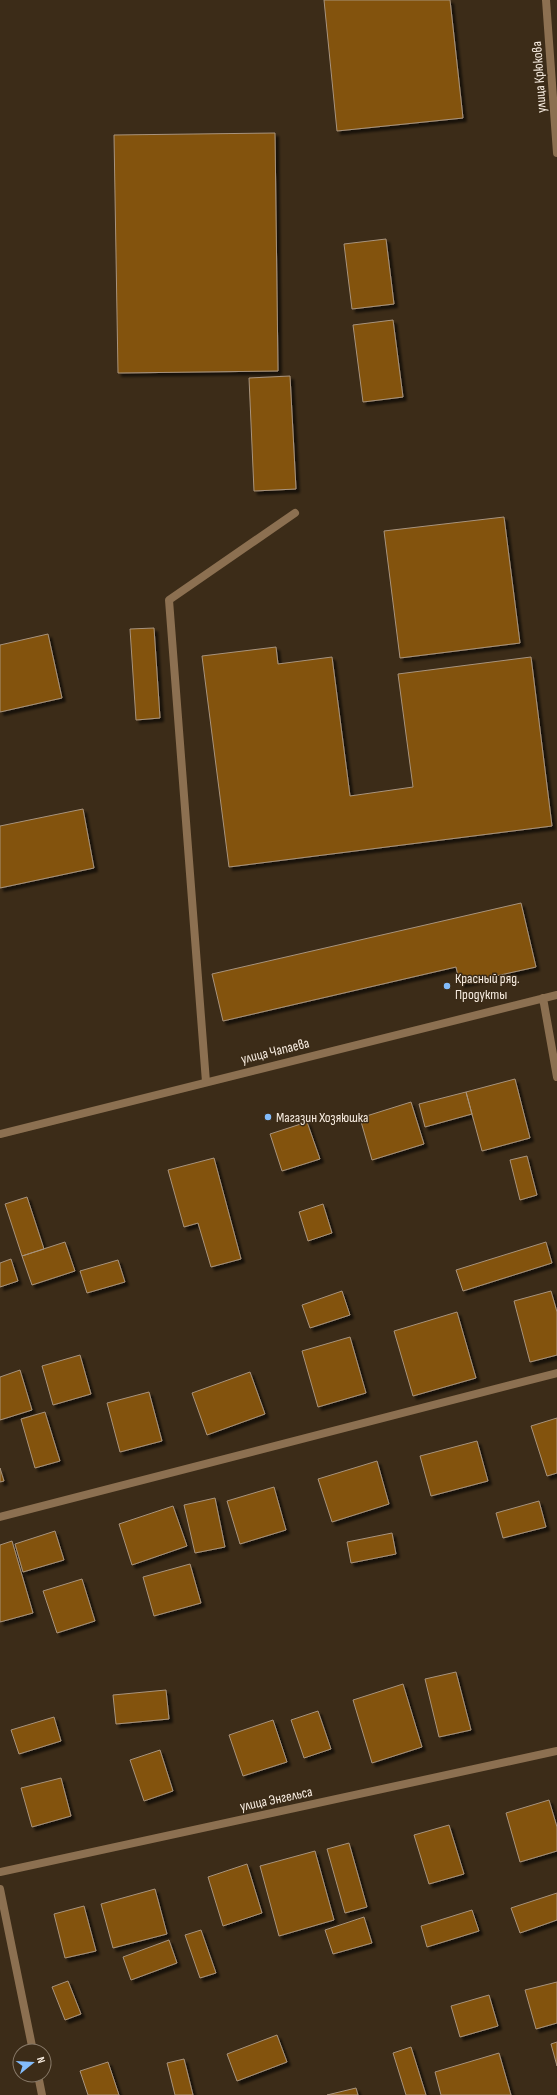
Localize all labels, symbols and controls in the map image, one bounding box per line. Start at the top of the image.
street label: улица Крюкова [528,41,550,113]
place label: Красный ряд. Продукты [455,970,520,1003]
marker: Красный ряд. Продукты [442,981,452,991]
street label: улица Чапаева [239,1034,311,1068]
place label: Магазин Хозяюшка [276,1109,368,1126]
marker: Магазин Хозяюшка [263,1112,273,1122]
street label: улица Энгельса [238,1783,314,1815]
north arrow [12,2043,52,2083]
text: N [34,2055,48,2065]

